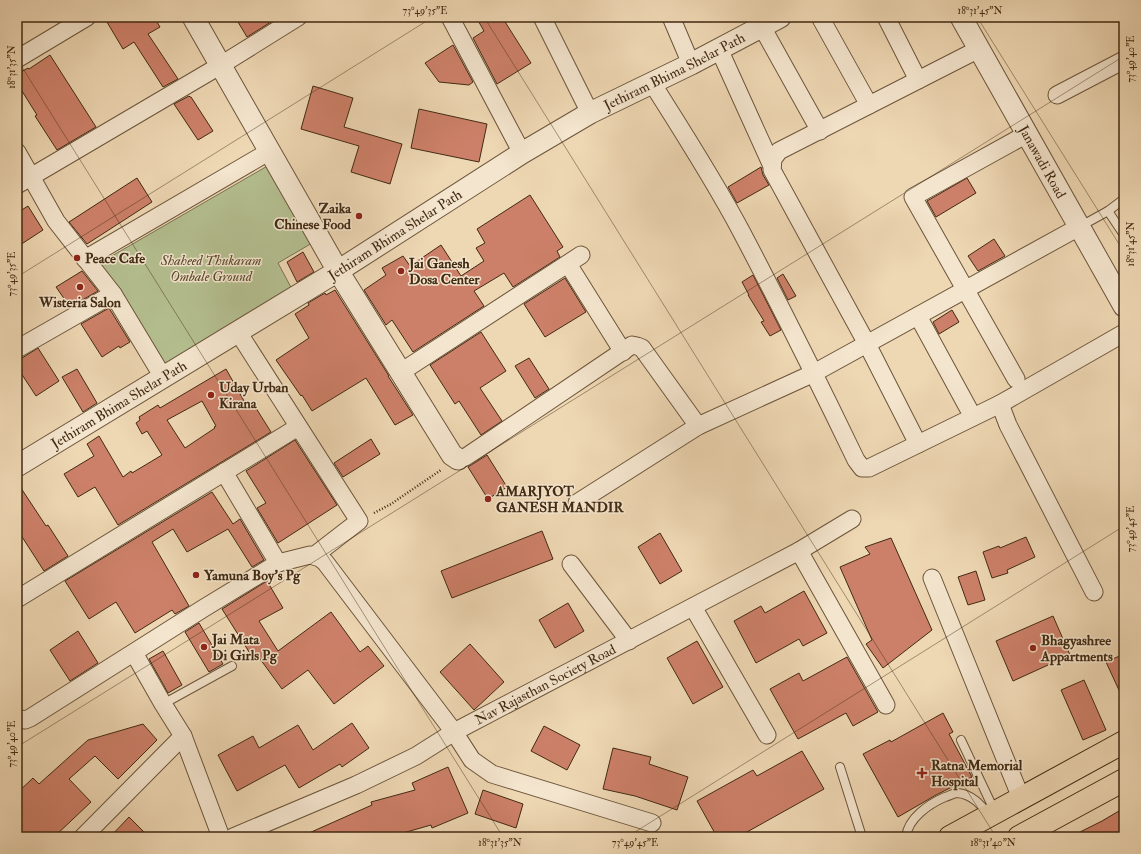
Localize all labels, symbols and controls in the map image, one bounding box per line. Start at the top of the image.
text: 73°49'35"E [403,5,447,17]
text: 18°31'45"N [958,5,1002,17]
street label: Jethiram Bhima Shelar Path [600,28,748,114]
text: 73°49'40"E [1125,35,1137,83]
text: 18°31'35"N [6,45,18,89]
street label: Janawadi Road [1015,121,1070,201]
street label: Jethiram Bhima Shelar Path [324,185,465,284]
place label: Zaika Chinese Food [274,200,352,233]
marker: Zaika Chinese Food [354,211,364,221]
text: 18°31'45"N [1125,222,1137,266]
place label: Peace Cafe [85,250,145,267]
text: 73°49'35"E [6,252,18,296]
park label: Shaheed Thukaram Ombale Ground [160,252,261,285]
marker: Peace Cafe [72,253,82,263]
place label: Jai Ganesh Dosa Center [408,255,480,288]
marker: Jai Ganesh Dosa Center [396,266,406,276]
marker: Wisteria Salon [75,282,85,292]
place label: Wisteria Salon [38,294,122,311]
street label: Jethiram Bhima Shelar Path [47,356,190,452]
place label: Uday Urban Kirana [219,379,289,412]
marker: Uday Urban Kirana [206,390,216,400]
place label: AMARJYOT GANESH MANDIR [495,483,624,516]
marker: AMARJYOT GANESH MANDIR [483,494,493,504]
text: 73°49'45"E [1125,506,1137,552]
place label: Yamuna Boy's Pg [203,567,301,585]
marker: Yamuna Boy's Pg [191,570,201,580]
place label: Jai Mata Di Girls Pg [211,631,278,665]
place label: Bhagyashree Appartments [1040,632,1113,666]
street label: Nav Rajasthan Society Road [472,640,619,728]
marker: Jai Mata Di Girls Pg [199,642,209,652]
marker: Bhagyashree Appartments [1028,643,1038,653]
text: 73°49'40"E [6,720,18,768]
place label: Ratna Memorial Hospital [931,757,1023,791]
marker: Ratna Memorial Hospital [916,767,928,779]
text: 18°31'35"N [478,837,522,849]
text: 73°49'45"E [612,837,658,849]
text: 18°31'40"N [970,837,1016,849]

